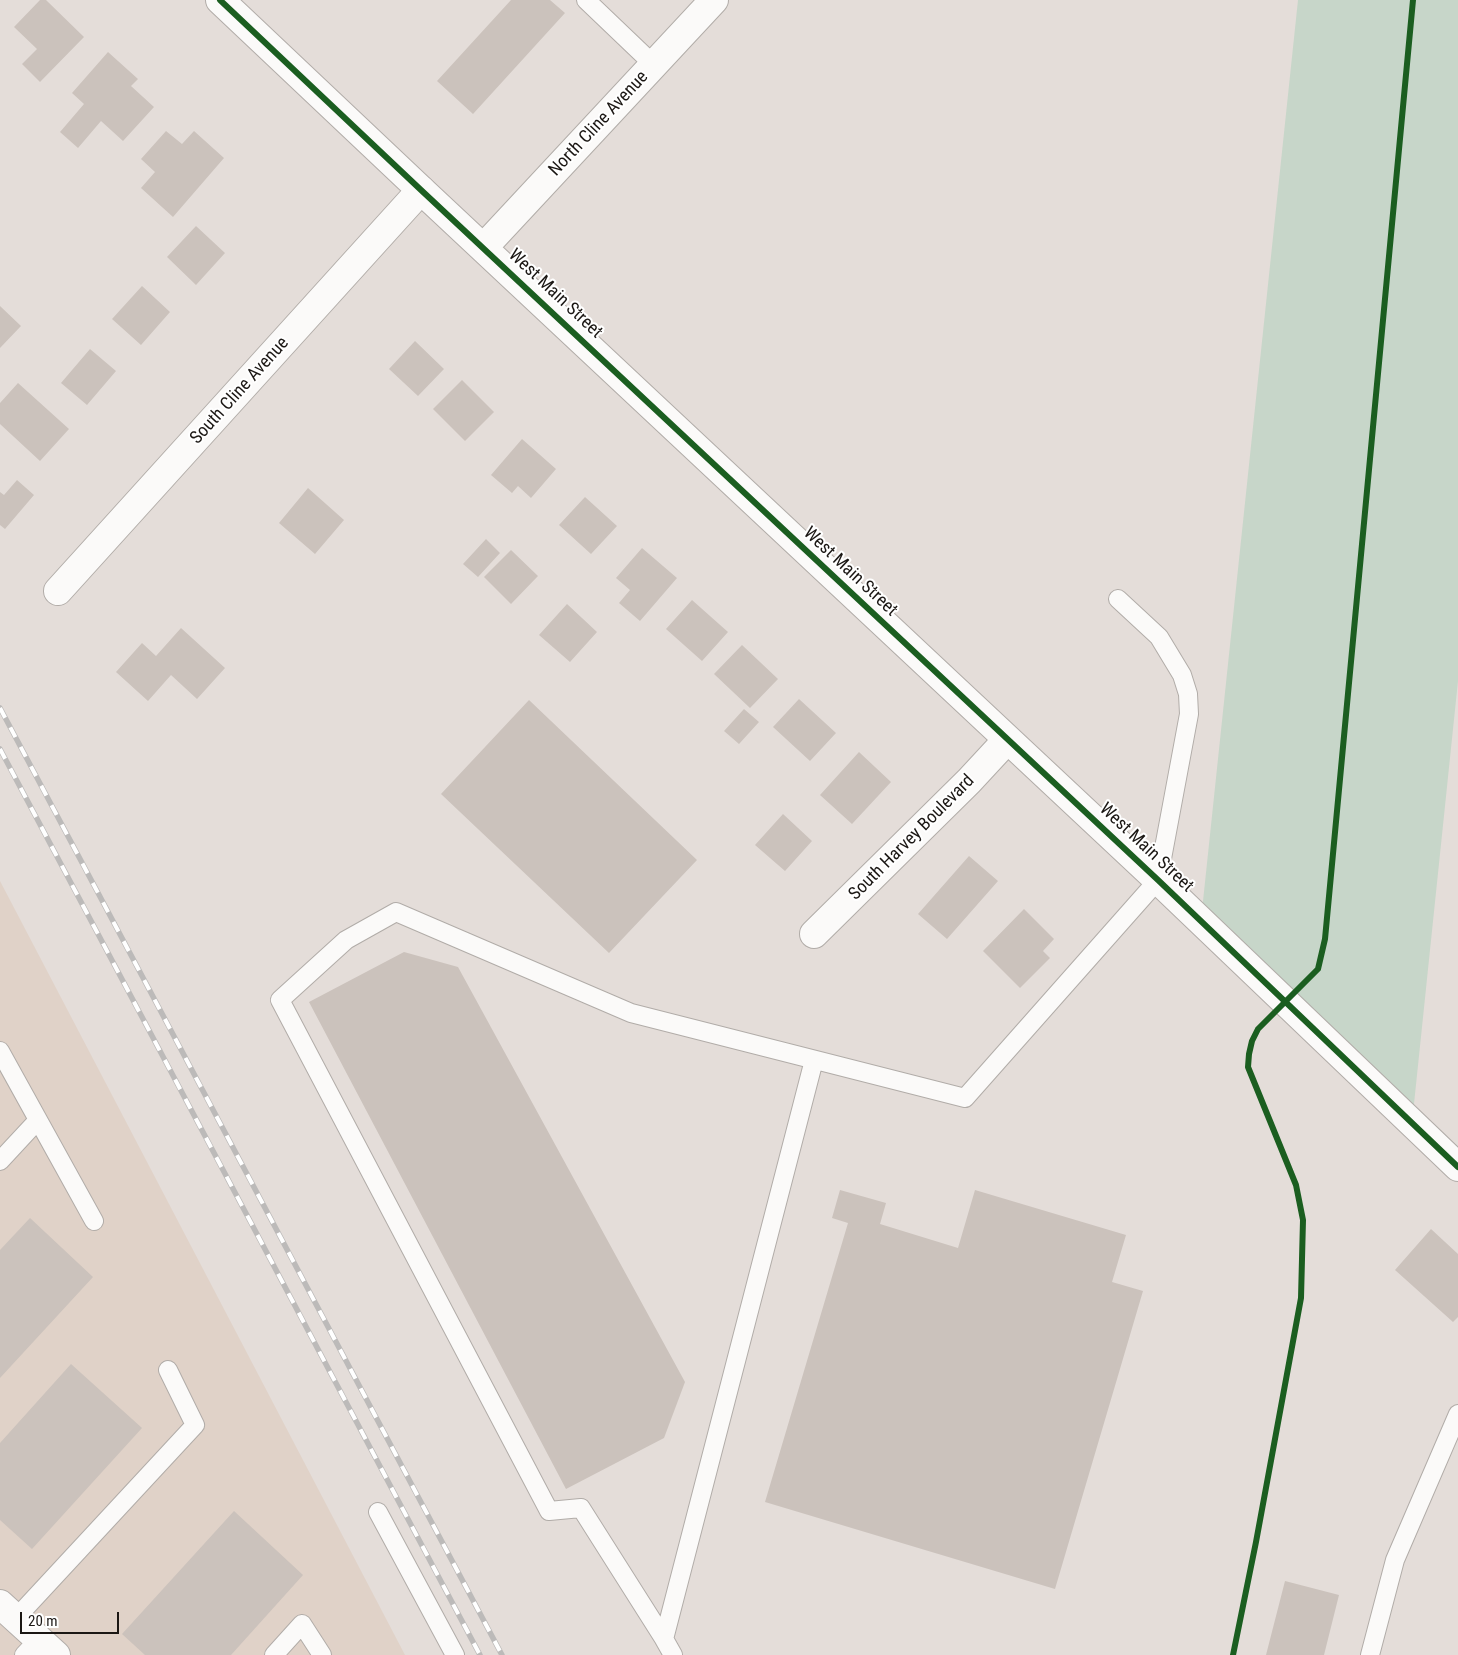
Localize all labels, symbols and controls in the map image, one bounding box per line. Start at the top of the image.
street label: North Cline Avenue [545,67,653,181]
street label: West Main Street [503,245,607,343]
street label: South Cline Avenue [186,333,294,449]
street label: West Main Street [798,523,902,621]
street label: South Harvey Boulevard [845,771,979,905]
street label: West Main Street [1094,799,1198,897]
scale bar [22,1602,121,1634]
text: 20 m [28,1612,58,1630]

